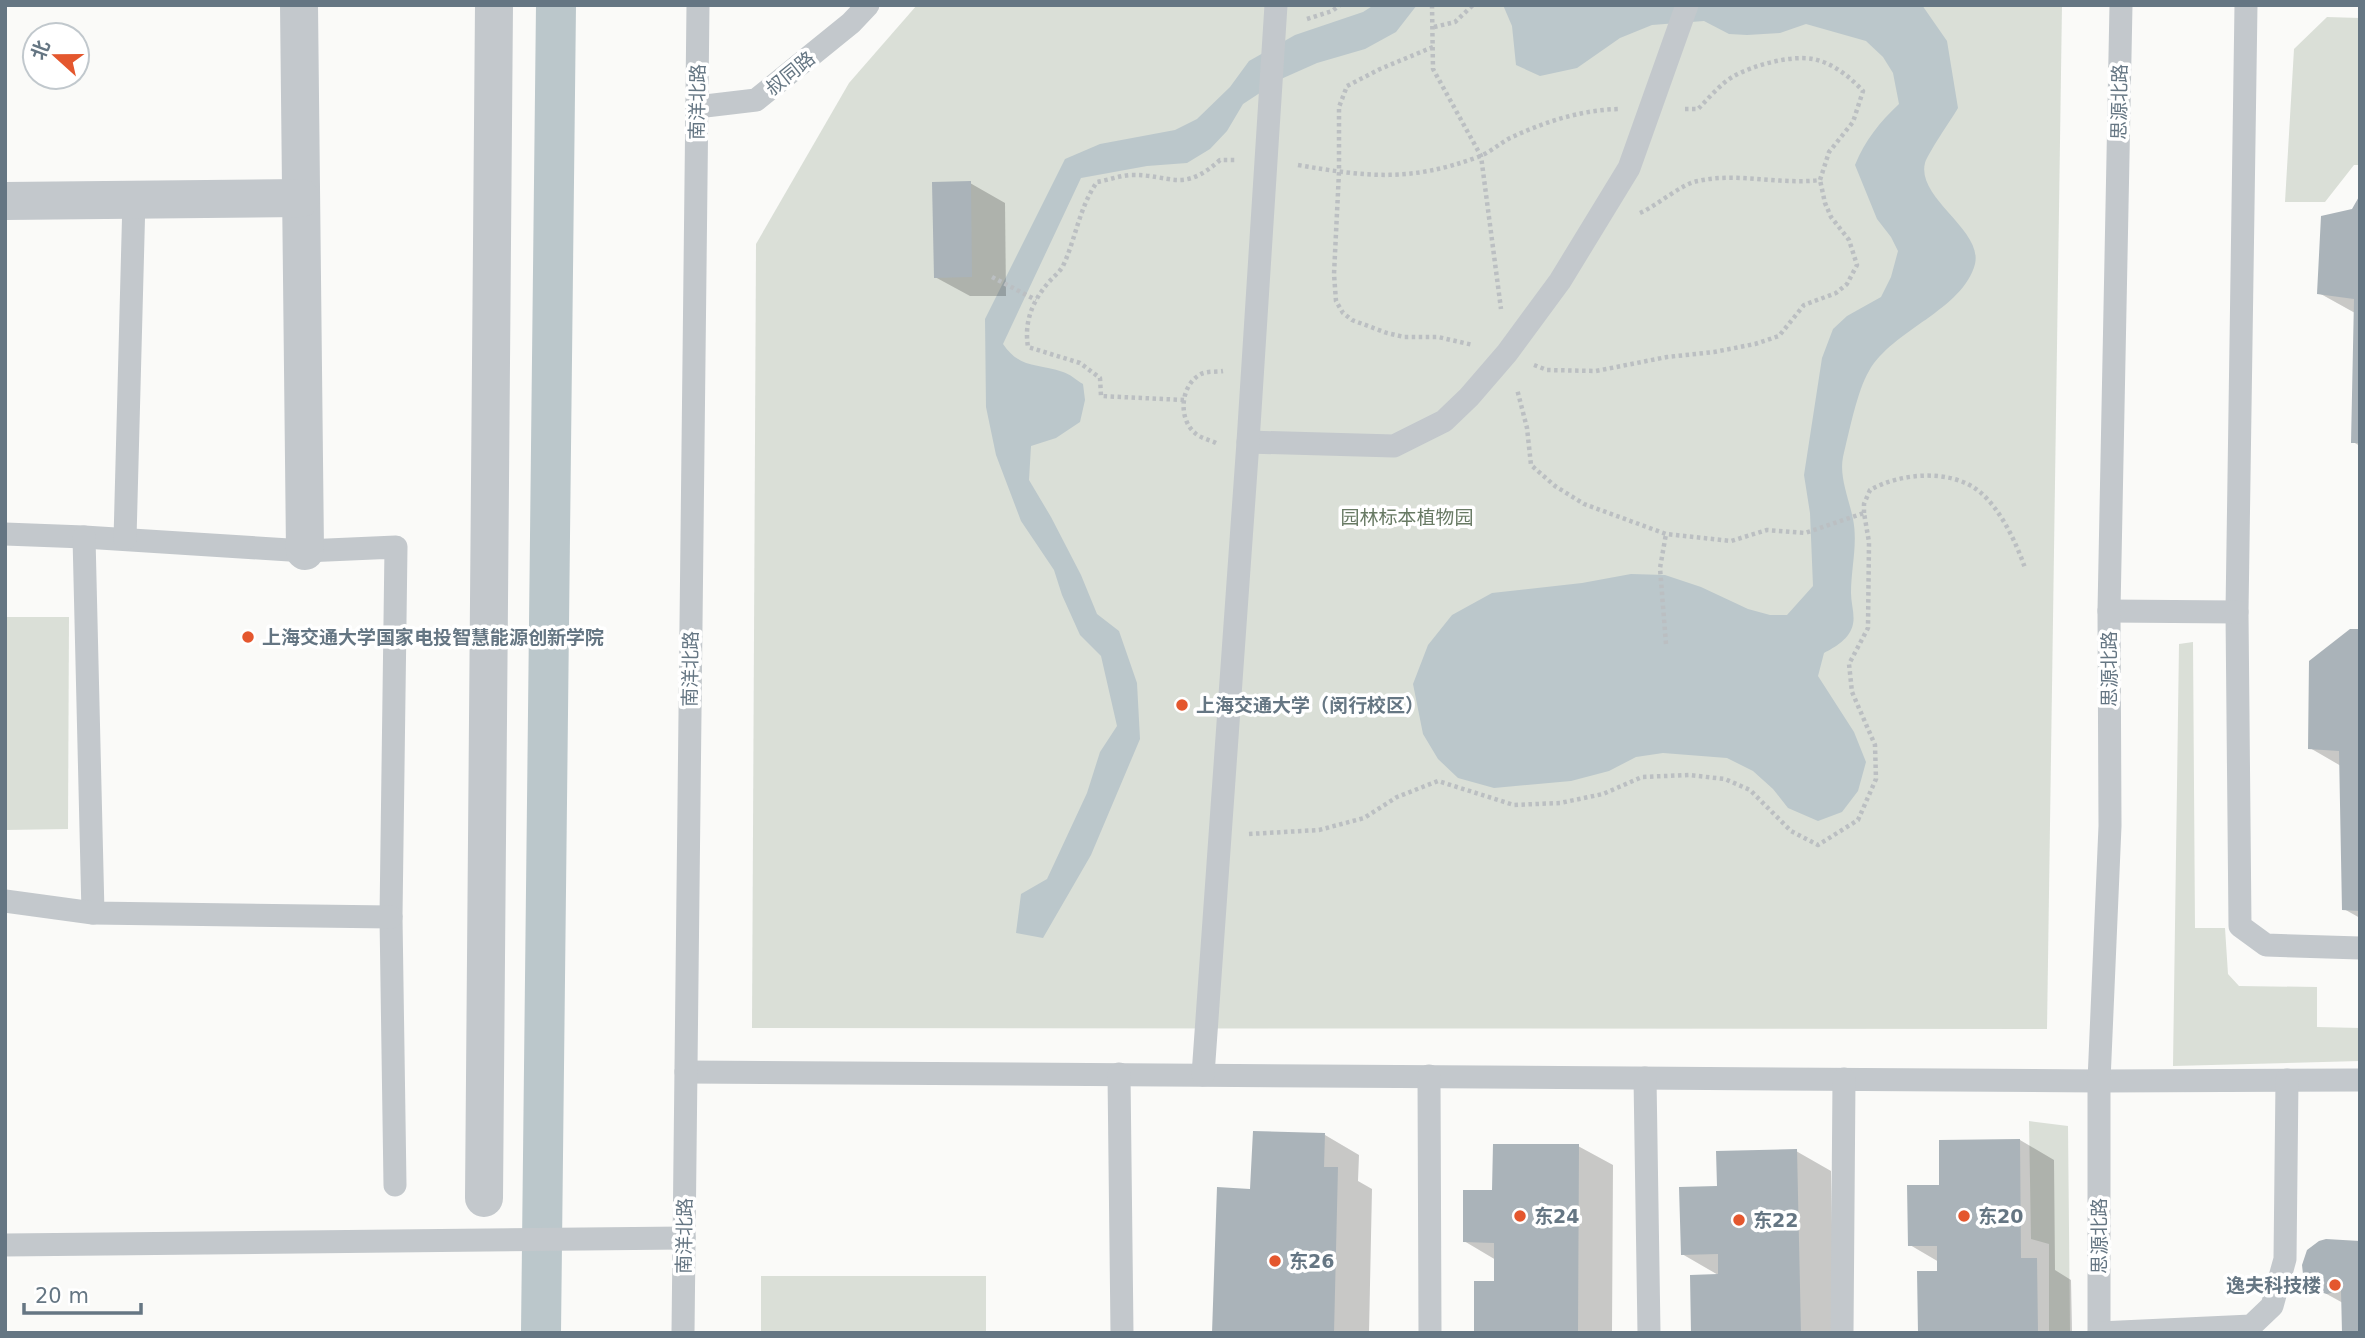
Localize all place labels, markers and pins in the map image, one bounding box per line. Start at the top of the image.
place label: 上海交通大学国家电投智慧能源创新学院 [262,626,604,648]
marker: 上海交通大学国家电投智慧能源创新学院 [240,629,256,645]
place label: 上海交通大学（闵行校区） [1196,694,1424,716]
marker: 上海交通大学（闵行校区） [1174,697,1190,713]
place label: 东24 [1534,1205,1579,1227]
place label: 东20 [1978,1205,2023,1227]
marker: 东24 [1512,1208,1528,1224]
marker: 东20 [1956,1208,1972,1224]
place label: 东22 [1753,1209,1798,1231]
marker: 东22 [1731,1212,1747,1228]
place label: 东26 [1289,1250,1334,1272]
marker: 东26 [1267,1253,1283,1269]
place label: 逸夫科技楼 [2226,1274,2321,1296]
marker: 逸夫科技楼 [2327,1277,2343,1293]

